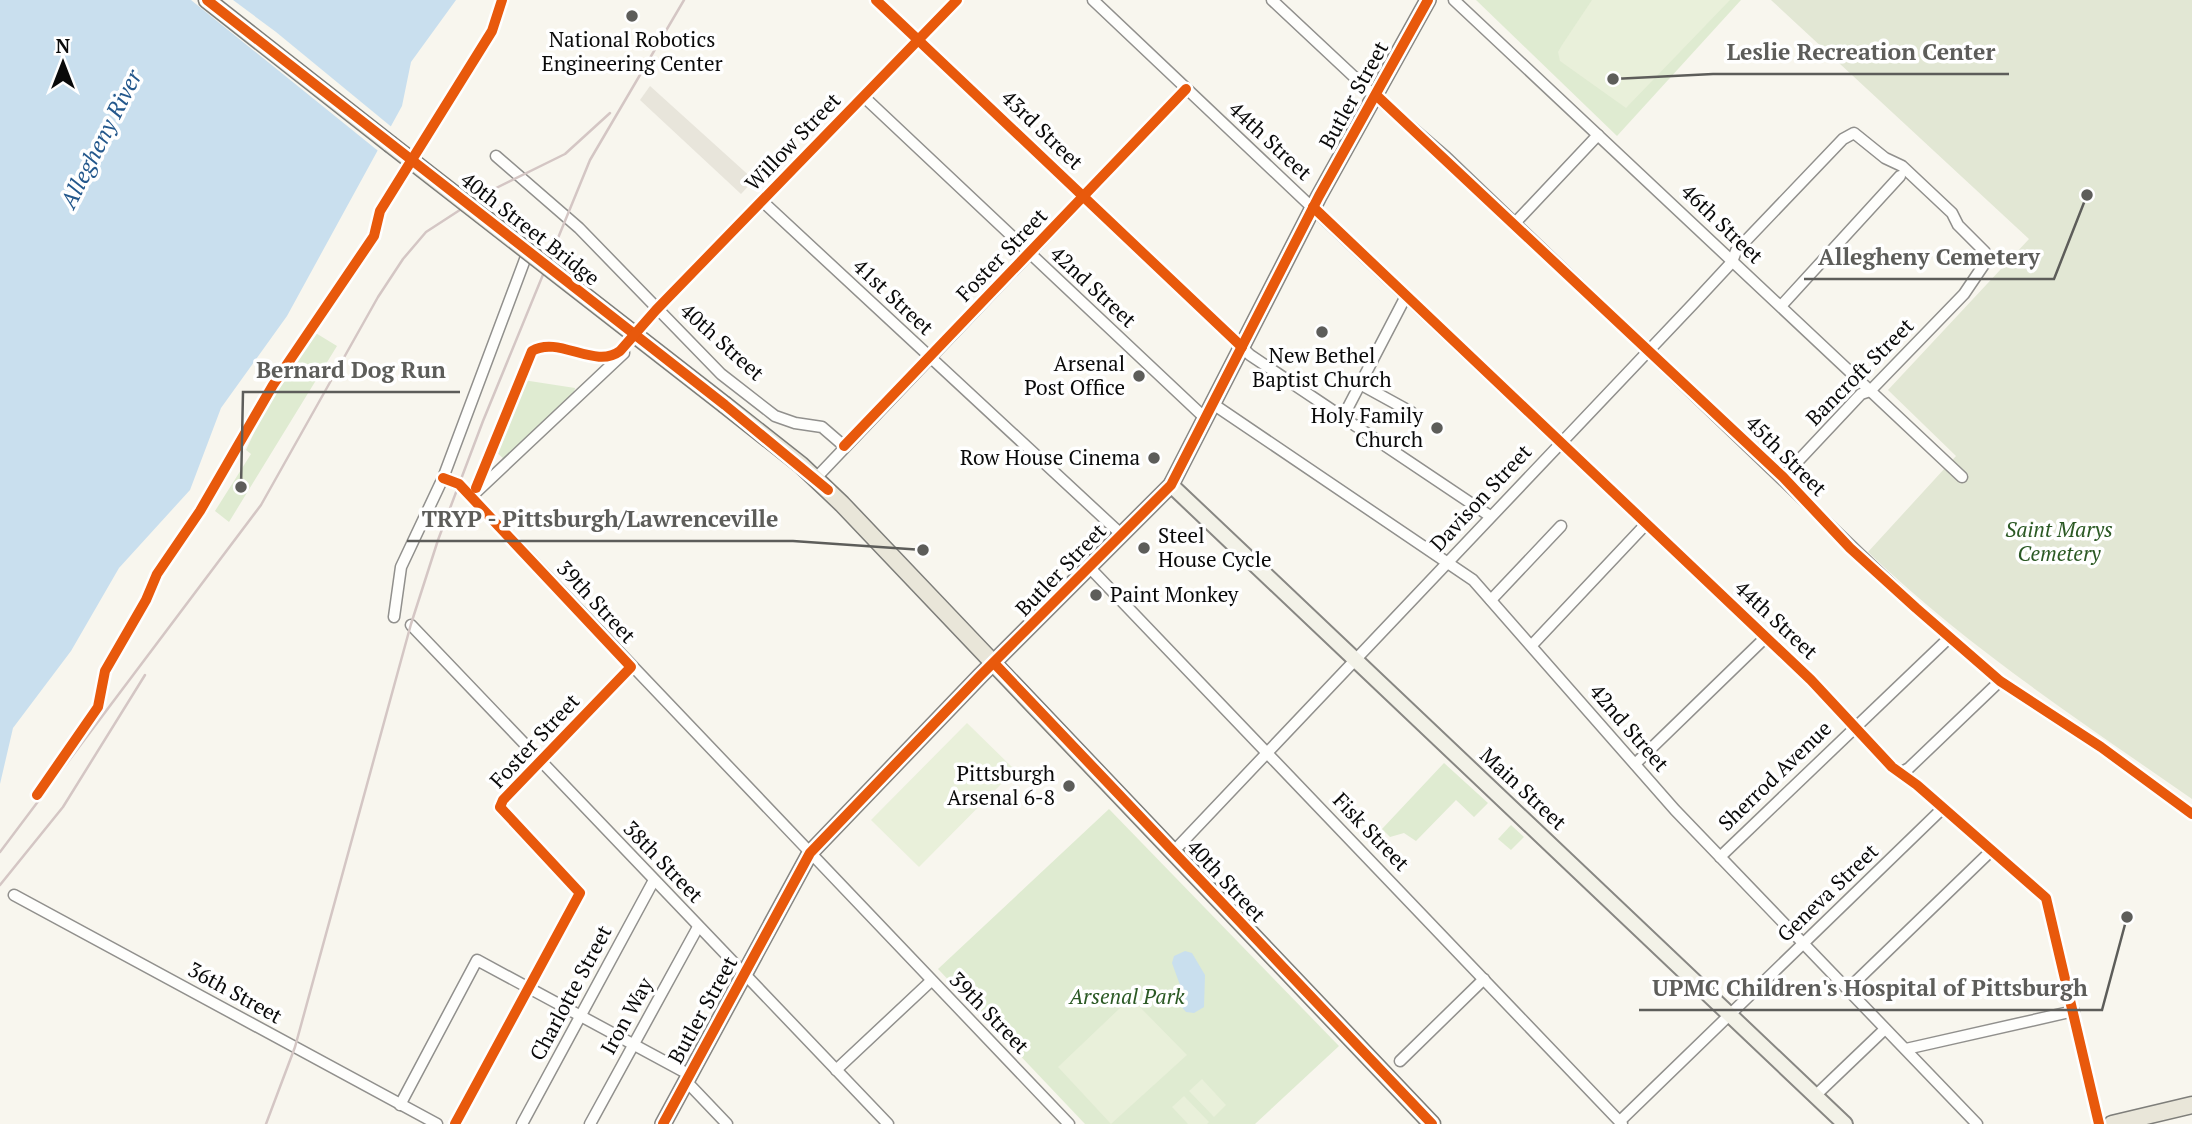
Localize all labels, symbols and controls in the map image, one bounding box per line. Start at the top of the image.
marker: National Robotics Engineering Center [624,8,640,24]
place label: National Robotics Engineering Center [541,25,723,77]
north arrow [28,28,98,98]
callout: Leslie Recreation Center [1713,30,2009,74]
text: N [56,33,71,58]
street label: Butler Street [1312,36,1394,153]
text: Leslie Recreation Center [1727,36,1995,67]
water label: Allegheny River [51,63,149,215]
street label: 43rd Street [996,83,1090,175]
street label: Willow Street [738,86,846,196]
street label: 44th Street [1223,95,1318,186]
street label: 40th Street Bridge [455,165,606,291]
street label: 46th Street [1676,177,1770,269]
street label: Foster Street [950,201,1053,307]
callout: Allegheny Cemetery [1804,235,2054,279]
street label: 42nd Street [1045,239,1143,333]
text: Allegheny Cemetery [1818,241,2041,272]
street label: 41st Street [847,252,940,341]
street label: 40th Street [675,296,771,386]
street label: Bancroft Street [1799,311,1919,431]
marker: New Bethel Baptist Church [1314,324,1330,340]
place label: New Bethel Baptist Church [1252,341,1392,393]
callout: Bernard Dog Run [243,348,460,392]
place label: Arsenal Post Office [1024,349,1125,401]
text: Bernard Dog Run [256,354,446,385]
marker: Arsenal Post Office [1131,368,1147,384]
place label: Holy Family Church [1311,401,1423,453]
street label: 45th Street [1740,409,1833,502]
marker: Holy Family Church [1429,420,1445,436]
street label: Davison Street [1423,438,1537,557]
place label: Row House Cinema [960,443,1140,471]
marker: Row House Cinema [1146,450,1162,466]
callout: TRYP - Pittsburgh/Lawrenceville [407,497,793,541]
text: TRYP - Pittsburgh/Lawrenceville [422,503,778,534]
park label: Saint Marys Cemetery [2005,515,2113,567]
street label: Butler Street [1009,517,1112,622]
place label: Steel House Cycle [1158,521,1272,573]
marker: Steel House Cycle [1136,540,1152,556]
street label: 39th Street [551,554,642,649]
street label: 44th Street [1729,574,1824,665]
place label: Paint Monkey [1110,580,1239,608]
marker: Paint Monkey [1088,587,1104,603]
street label: 42nd Street [1584,678,1676,777]
street label: Foster Street [483,687,585,794]
street label: Sherrod Avenue [1712,714,1837,836]
street label: Main Street [1474,741,1573,836]
place label: Pittsburgh Arsenal 6-8 [947,759,1055,811]
marker: Pittsburgh Arsenal 6-8 [1061,778,1077,794]
street label: Fisk Street [1327,786,1416,877]
street label: 38th Street [618,814,710,908]
street label: 40th Street [1181,833,1272,928]
street label: Geneva Street [1771,837,1884,948]
street label: Charlotte Street [523,920,618,1065]
street label: Butler Street [661,951,743,1068]
street label: 36th Street [183,955,288,1030]
street label: 39th Street [944,965,1036,1059]
callout: UPMC Children's Hospital of Pittsburgh [1639,966,2102,1010]
street label: Iron Way [593,972,659,1059]
text: UPMC Children's Hospital of Pittsburgh [1652,972,2088,1003]
park label: Arsenal Park [1067,982,1186,1010]

